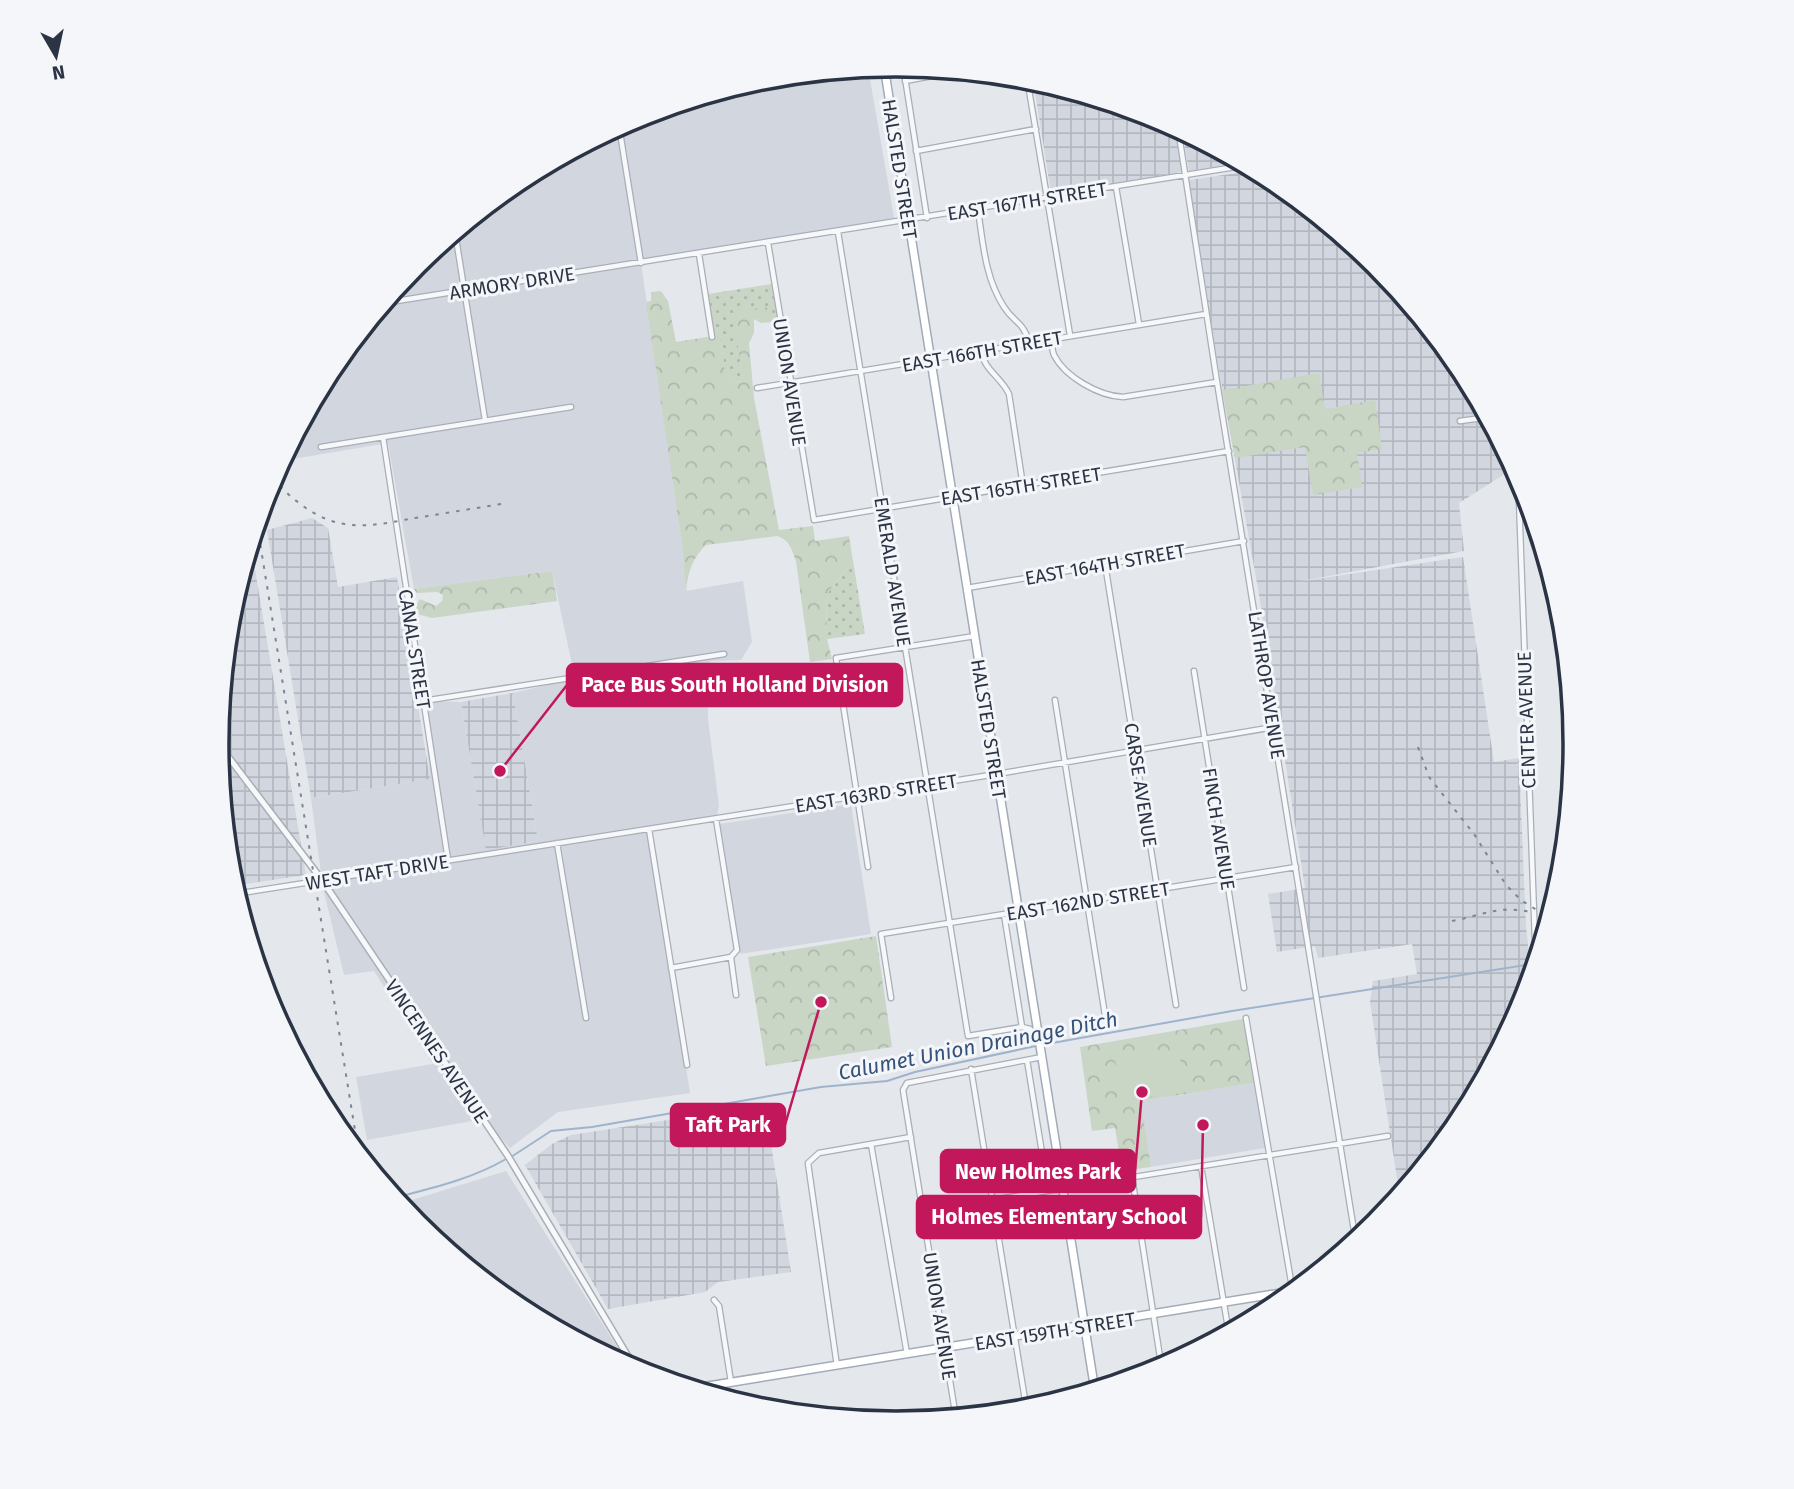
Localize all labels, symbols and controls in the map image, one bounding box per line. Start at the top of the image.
north arrow [21,21,91,91]
text: N [51,60,67,85]
street label: HALSTED STREET [877,97,922,241]
street label: EAST 167TH STREET [946,177,1109,225]
street label: ARMORY DRIVE [448,262,576,305]
street label: UNION AVENUE [768,316,811,448]
street label: EAST 166TH STREET [900,326,1064,377]
street label: EAST 165TH STREET [939,462,1103,511]
street label: EMERALD AVENUE [869,496,916,649]
street label: EAST 164TH STREET [1023,539,1187,590]
street label: CANAL STREET [394,587,435,711]
street label: LATHROP AVENUE [1243,609,1290,761]
street label: CENTER AVENUE [1513,651,1540,789]
street label: HALSTED STREET [966,657,1011,801]
callout: Pace Bus South Holland Division [567,664,902,706]
text: Pace Bus South Holland Division [581,672,889,698]
street label: CARSE AVENUE [1119,721,1162,849]
street label: FINCH AVENUE [1197,766,1240,892]
street label: EAST 163RD STREET [793,769,959,818]
street label: WEST TAFT DRIVE [304,850,450,895]
street label: EAST 162ND STREET [1005,877,1172,926]
street label: VINCENNES AVENUE [380,975,493,1127]
water label: Calumet Union Drainage Ditch [836,1006,1120,1086]
callout: Taft Park [671,1104,785,1146]
text: Taft Park [685,1112,771,1138]
callout: New Holmes Park [941,1150,1135,1192]
text: New Holmes Park [955,1159,1121,1185]
callout: Holmes Elementary School [917,1196,1201,1238]
text: Holmes Elementary School [931,1204,1188,1230]
street label: UNION AVENUE [918,1250,961,1382]
street label: EAST 159TH STREET [973,1307,1137,1356]

